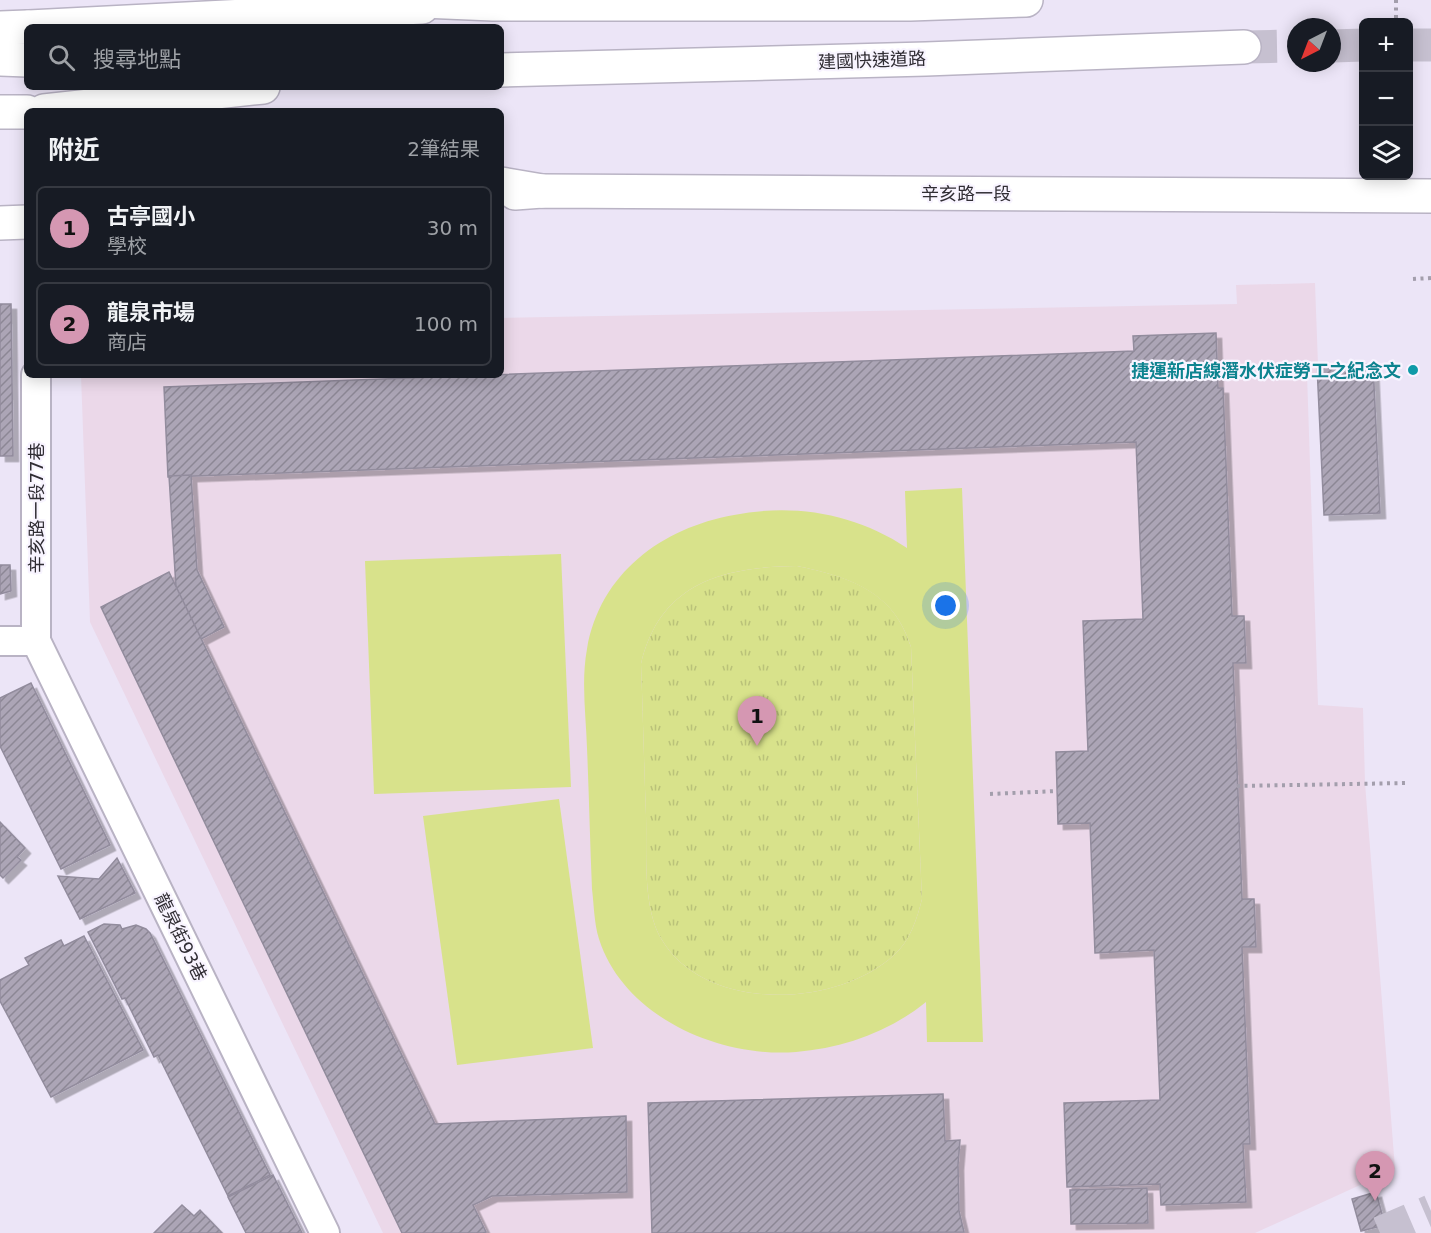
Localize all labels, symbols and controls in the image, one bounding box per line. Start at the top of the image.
north arrow [1287,18,1341,72]
map controls [1359,18,1413,180]
button: + [1359,18,1413,72]
search box [24,24,504,90]
icon: search [45,41,78,74]
text: 搜尋地點 [93,47,181,72]
street label: 建國快速道路 [818,48,926,72]
button: − [1359,72,1413,126]
button: layers [1359,126,1413,180]
text: 附近 [48,135,100,165]
text: 2筆結果 [407,137,480,161]
street label: 辛亥路一段 [921,183,1011,204]
text: 古亭國小 [107,204,195,229]
text: 1 [63,216,76,240]
text: 30 m [427,216,478,240]
text: 學校 [107,234,147,258]
text: 龍泉市場 [107,300,195,325]
text: 2 [63,312,76,336]
text: 100 m [414,312,478,336]
text: 商店 [107,330,147,354]
place label: 捷運新店線潛水伏症勞工之紀念文 [1131,360,1401,381]
marker: 捷運新店線潛水伏症勞工之紀念文 [1406,363,1420,377]
street label: 辛亥路一段77巷 [26,443,47,573]
your location [931,591,960,620]
pin: 1 [738,696,777,746]
street label: 龍泉街93巷 [151,890,211,984]
pin: 2 [1356,1152,1394,1201]

